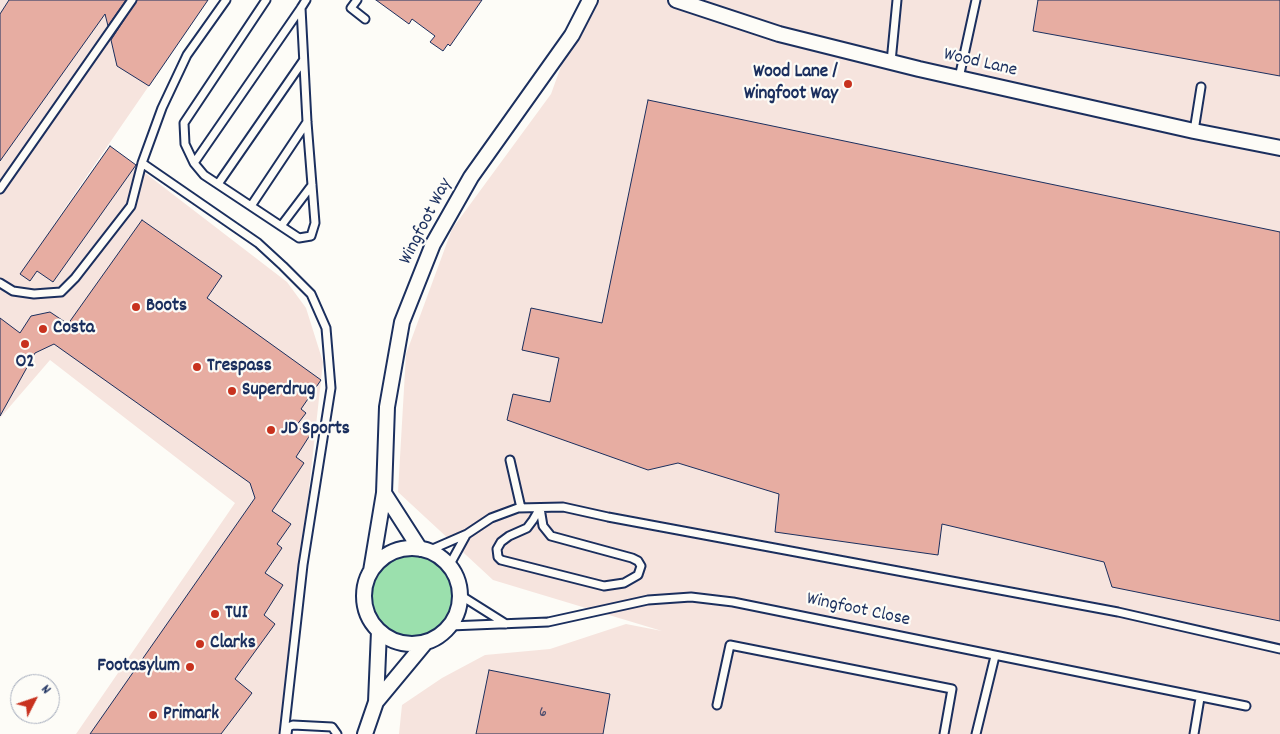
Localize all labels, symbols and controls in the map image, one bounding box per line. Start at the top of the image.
street label: Wood Lane [941,44,1019,84]
place label: Wood Lane / Wingfoot Way [744,62,838,106]
marker: Wood Lane / Wingfoot Way [842,78,854,90]
street label: Wingfoot Way [396,175,458,269]
place label: Boots [146,296,187,318]
marker: Boots [130,301,142,313]
place label: Costa [53,318,95,340]
marker: Costa [37,323,49,335]
marker: O2 [19,338,31,350]
place label: O2 [15,352,35,374]
place label: Trespass [207,356,272,378]
marker: Trespass [191,361,203,373]
place label: Superdrug [242,380,315,402]
marker: Superdrug [226,385,238,397]
place label: JD Sports [281,419,350,441]
marker: JD Sports [265,424,277,436]
street label: Wingfoot Close [804,589,912,633]
place label: TUI [225,603,248,625]
marker: TUI [209,608,221,620]
place label: Clarks [210,633,256,655]
marker: Clarks [194,638,206,650]
place label: Footasylum [97,656,180,678]
marker: Footasylum [184,661,196,673]
north arrow [10,674,60,724]
text: N [36,681,55,699]
place label: Primark [163,704,219,726]
house number: 6 [539,704,547,724]
marker: Primark [147,709,159,721]

